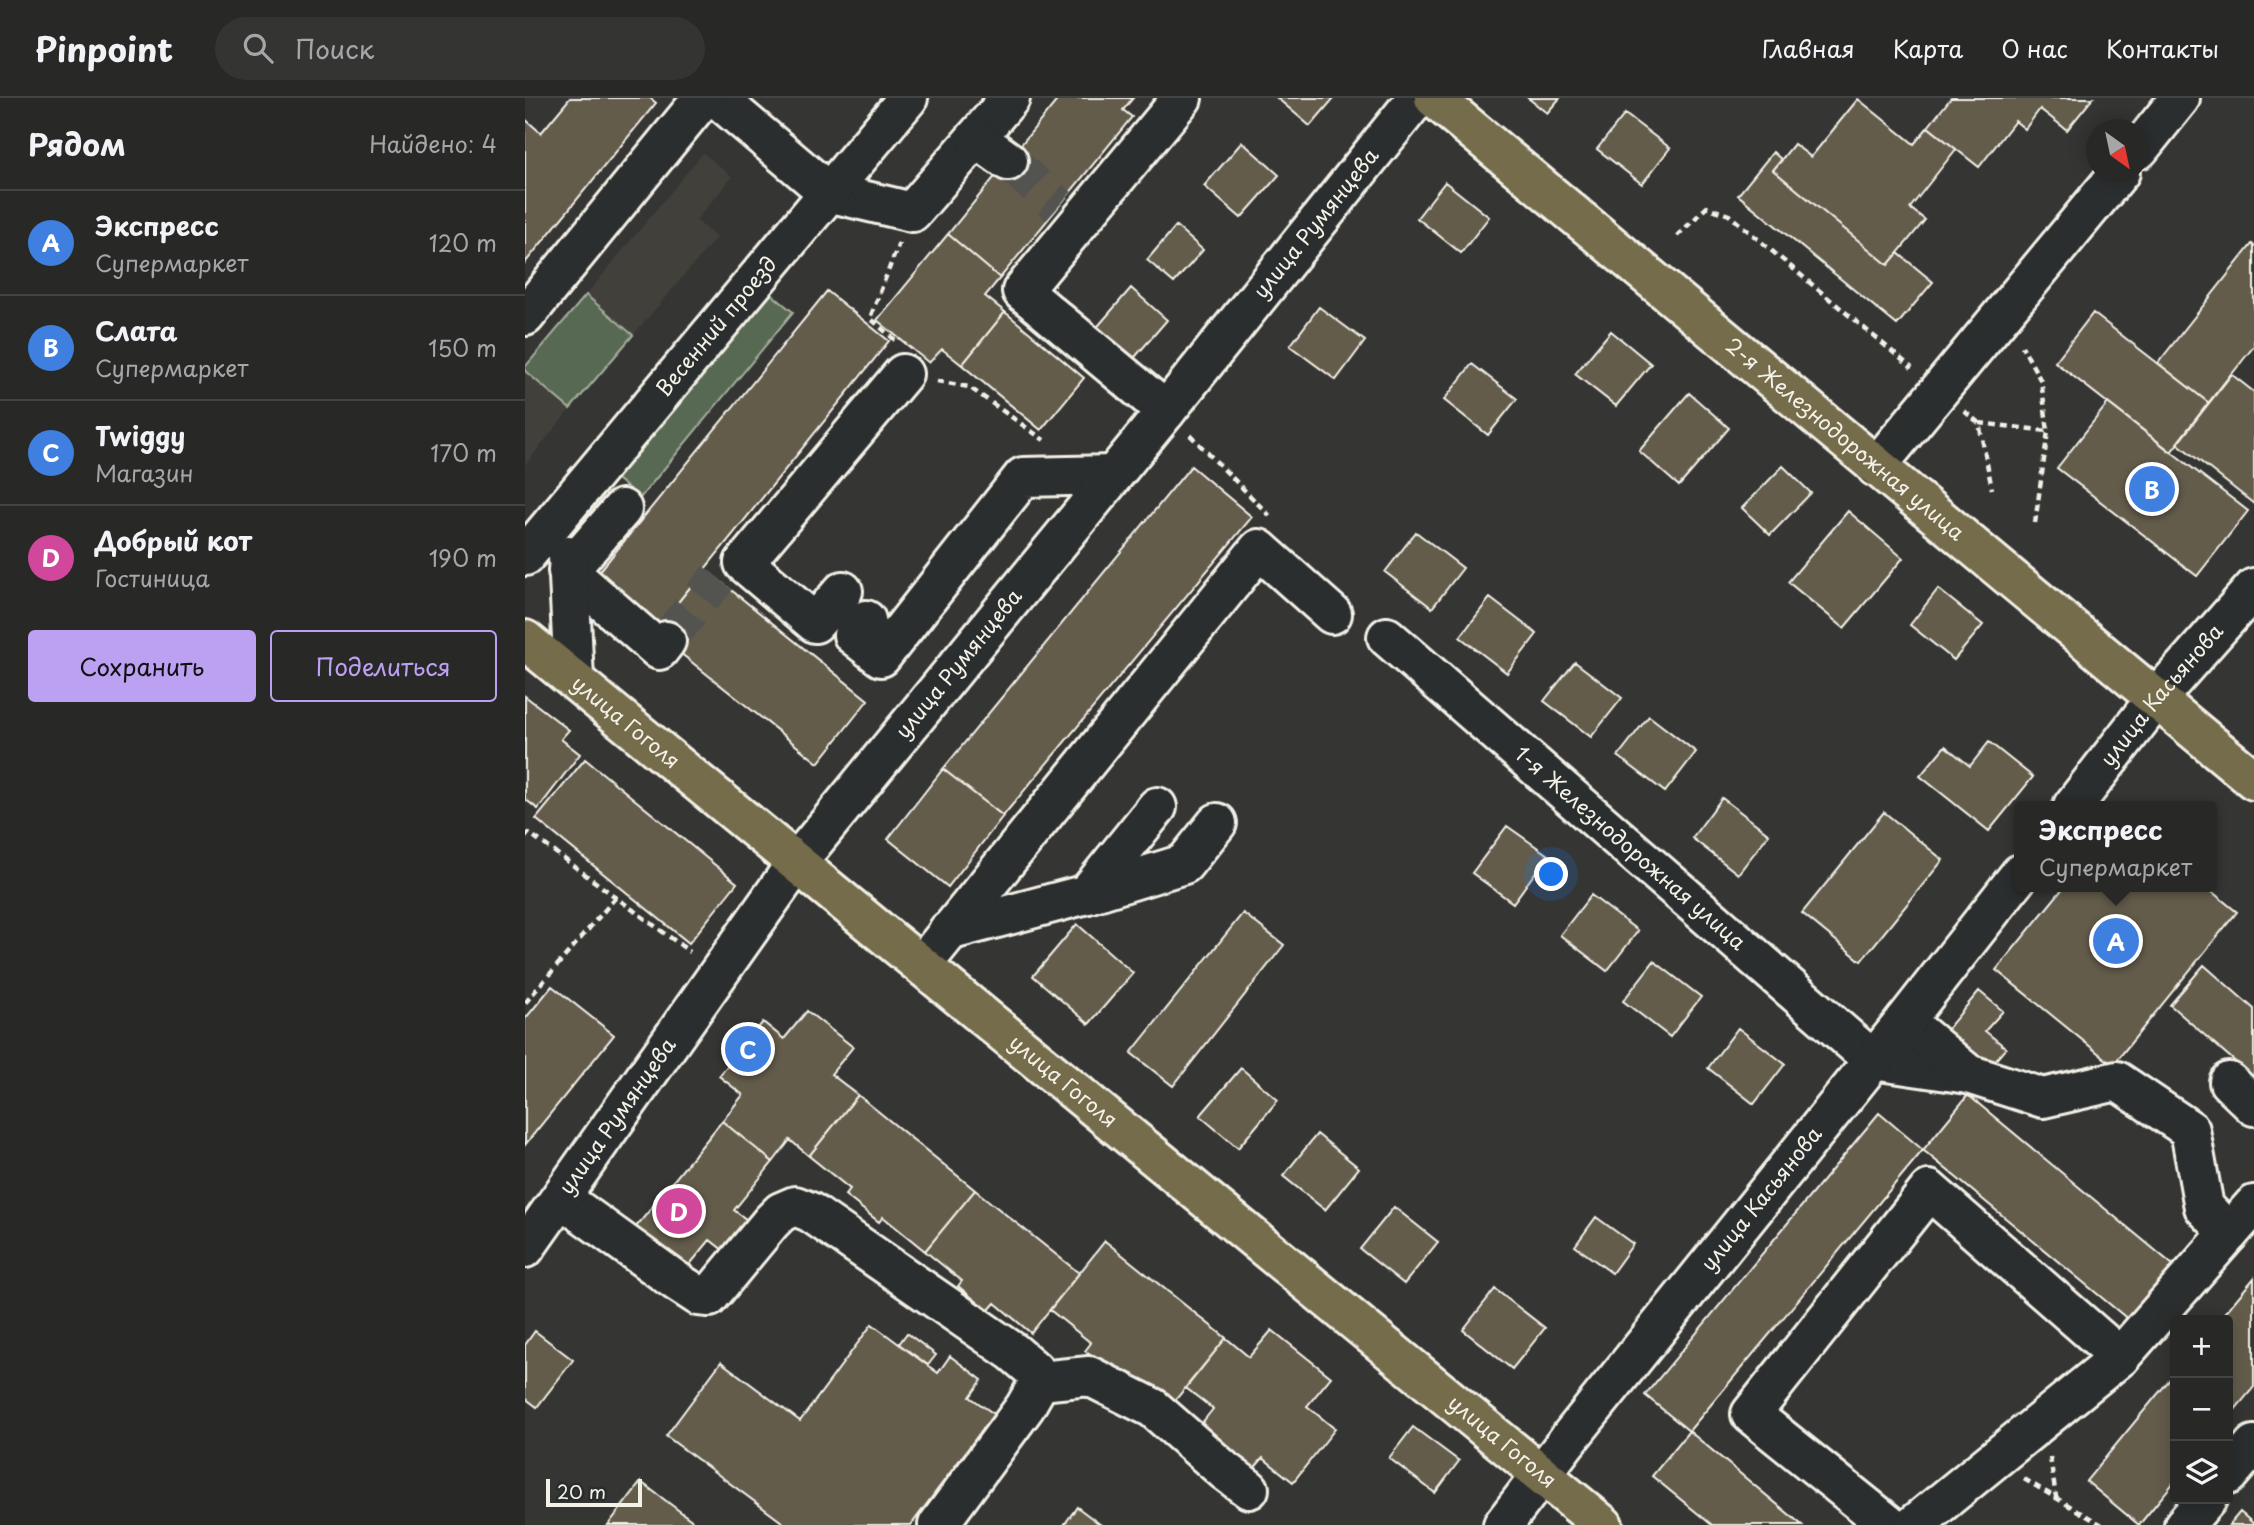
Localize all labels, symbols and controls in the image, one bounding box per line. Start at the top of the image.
search box [215,17,705,80]
text: Pinpoint [35,23,173,73]
icon: search [239,29,277,67]
text: Поиск [295,29,374,68]
text: Главная [1762,30,1855,66]
text: Карта [1893,30,1963,66]
text: О нас [2001,30,2068,66]
text: Контакты [2106,30,2219,66]
north arrow [2086,119,2149,182]
text: Рядом [28,121,126,166]
text: Найдено: 4 [369,126,497,161]
street label: улица Румянцева [1244,140,1385,305]
text: Экспресс [95,206,219,245]
text: A [42,225,60,260]
text: 120 m [429,225,497,260]
text: Супермаркет [95,245,249,280]
street label: Весенний проезд [647,248,783,402]
text: Слата [95,311,178,350]
street label: 2-я Железнодорожная улица [1719,329,1973,547]
text: B [43,330,59,365]
text: 150 m [428,330,497,365]
text: Супермаркет [95,350,249,385]
text: Twiggy [95,416,185,455]
text: C [42,435,60,470]
text: 170 m [430,435,497,470]
text: Магазин [95,455,194,490]
pin: B [2129,463,2175,515]
text: Добрый кот [95,521,252,560]
text: D [42,540,60,575]
text: 190 m [429,540,497,575]
text: Гостиница [95,560,210,595]
street label: улица Румянцева [886,581,1028,745]
street label: улица Касьянова [2091,615,2230,773]
button: Сохранить [28,630,256,702]
button: Поделиться [270,630,497,702]
street label: улица Гоголя [565,667,688,775]
street label: 1-я Железнодорожная улица [1509,737,1754,957]
popup [2014,801,2217,892]
text: Экспресс [2039,810,2162,849]
text: Супермаркет [2039,849,2192,884]
your location [1534,857,1568,891]
pin: A [2093,915,2139,967]
pin: C [725,1023,771,1075]
street label: улица Гоголя [1003,1026,1125,1134]
street label: улица Румянцева [550,1030,683,1200]
street label: улица Касьянова [1692,1119,1828,1277]
pin: D [656,1185,702,1237]
map controls [2170,1315,2233,1504]
button: + [2170,1315,2233,1378]
button: − [2170,1378,2233,1441]
street label: улица Гоголя [1442,1386,1564,1495]
button: layers [2170,1441,2233,1504]
scale bar [546,1476,642,1508]
text: 20 m [557,1477,606,1505]

